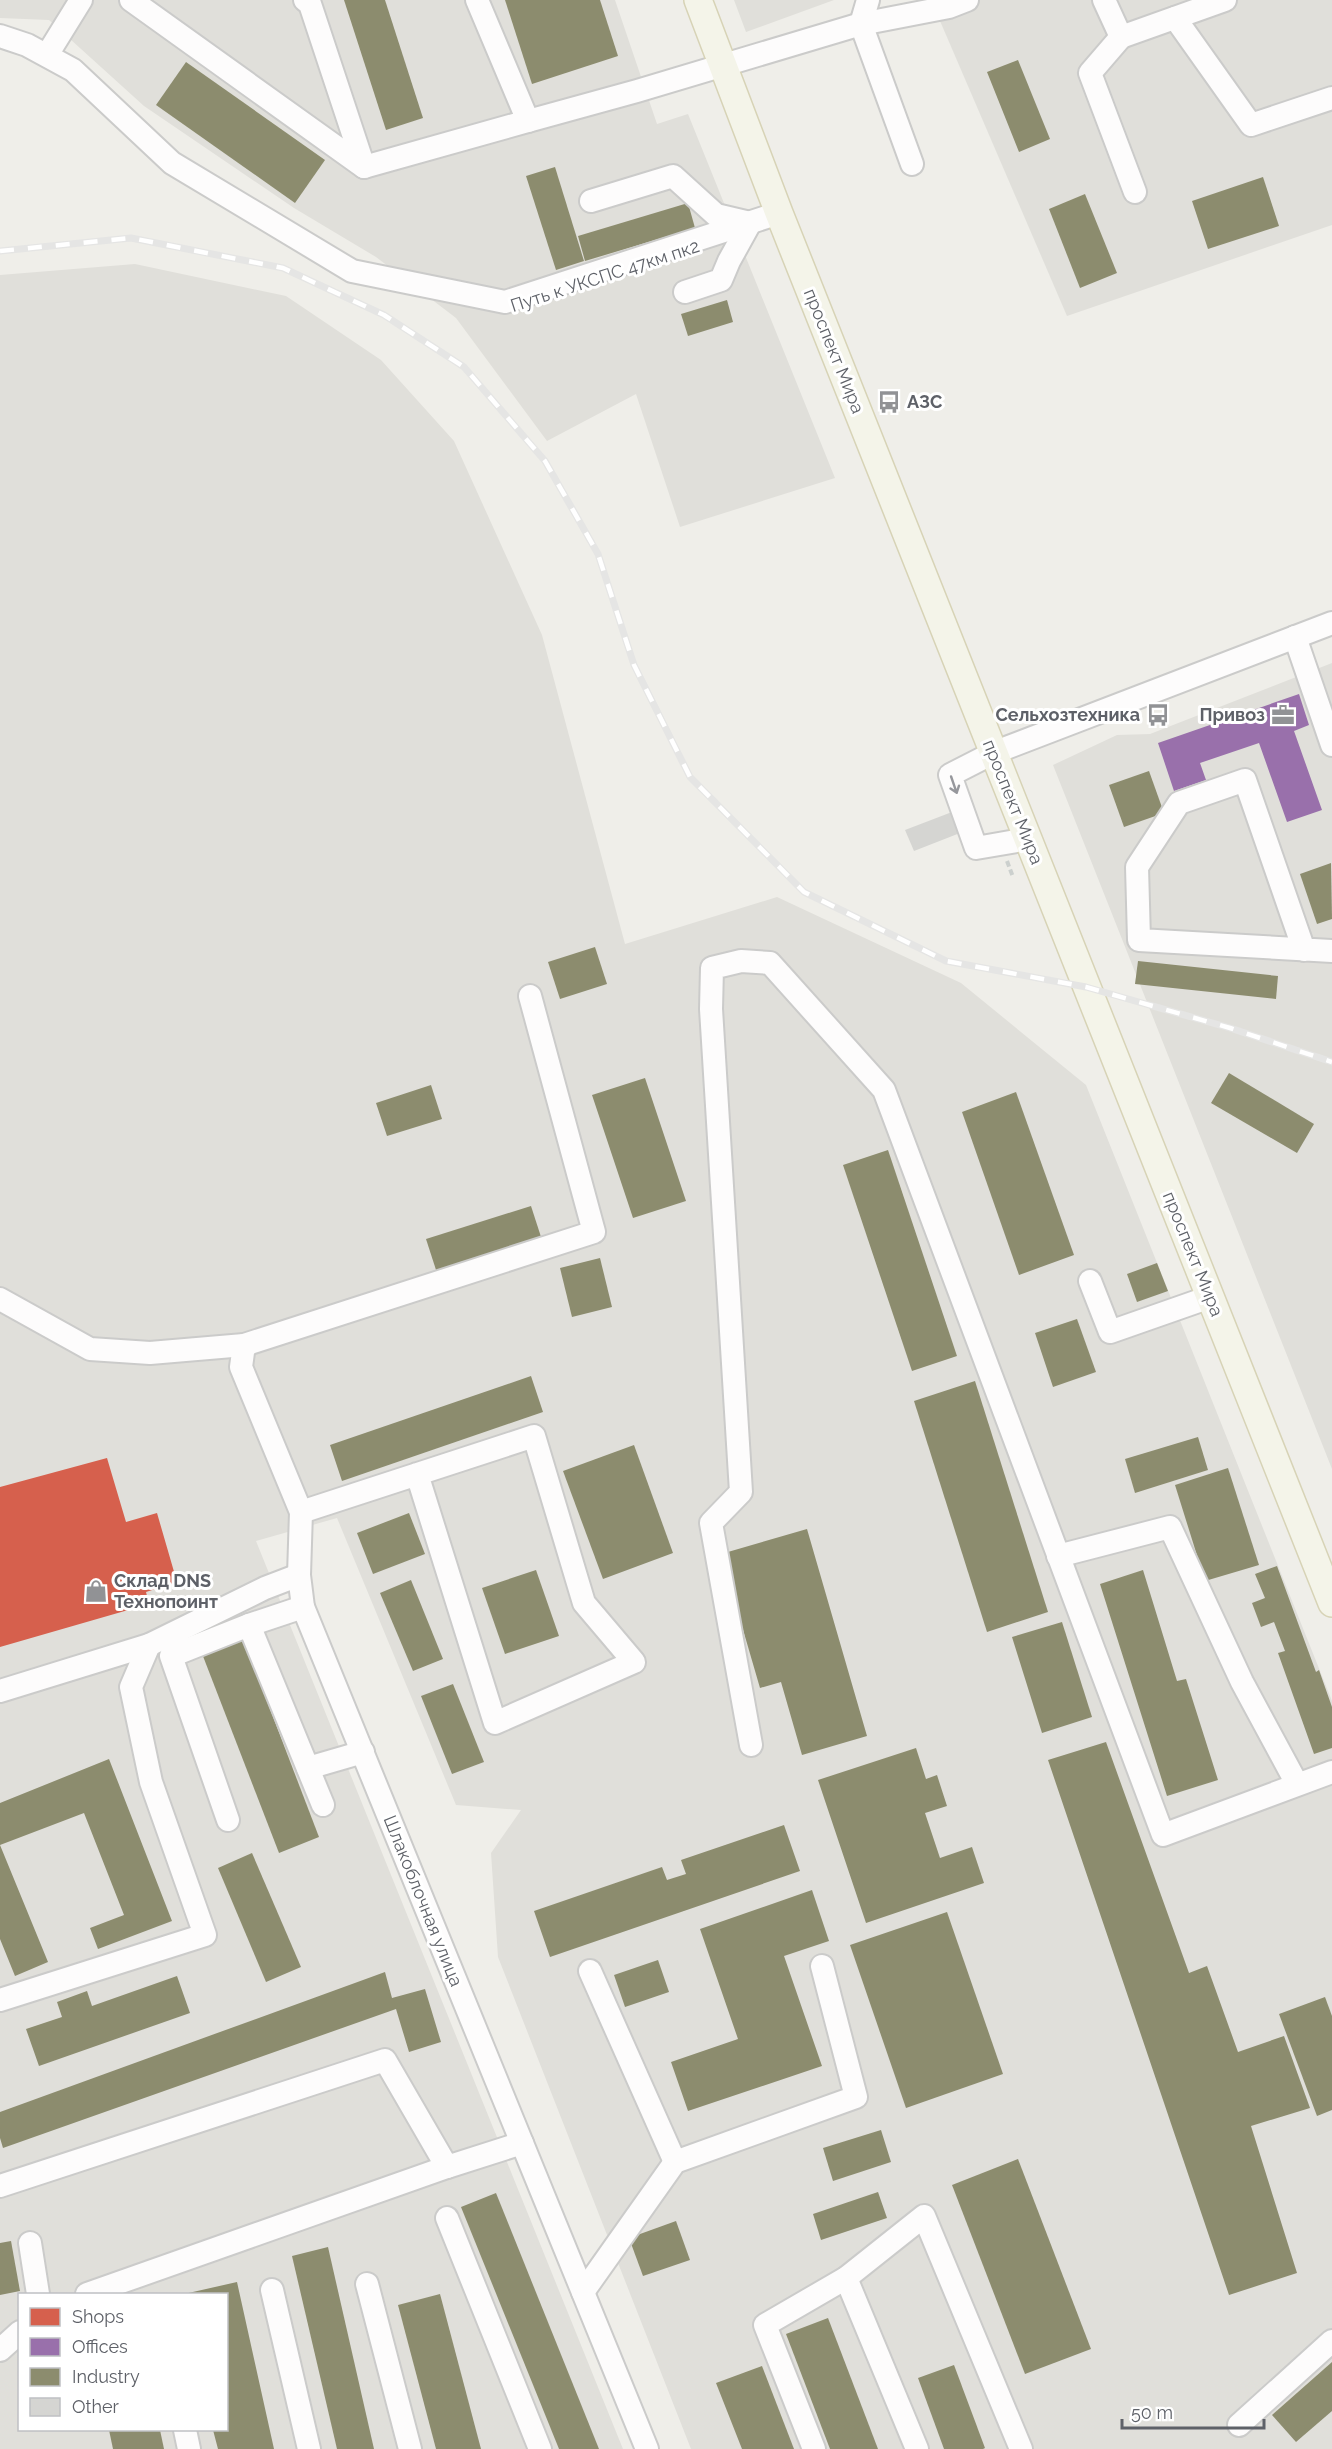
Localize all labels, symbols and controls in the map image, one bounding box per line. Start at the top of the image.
street label: Путь к УКСПС 47км пк2 [508,235,702,316]
street label: проспект Мира [800,285,869,416]
bus stop icon: АЗС [876,389,902,415]
place label: АЗС [907,391,942,412]
bus stop icon: Сельхозтехника [1145,702,1171,728]
office icon: Привоз [1270,702,1296,728]
place label: Сельхозтехника [996,704,1140,725]
place label: Привоз [1199,704,1265,725]
street label: проспект Мира [979,736,1048,867]
one-way arrow [949,775,960,794]
street label: проспект Мира [1159,1188,1228,1319]
place label: Склад DNS Технопоинт [114,1570,218,1612]
shop icon: Склад DNS Технопоинт [83,1578,109,1604]
street label: Шлакоблочная улица [380,1812,467,1989]
legend [18,2293,228,2431]
text: Shops [72,2306,124,2327]
text: Offices [72,2336,128,2357]
text: Industry [72,2366,140,2387]
scale bar [1122,2392,1264,2430]
text: Other [72,2396,120,2417]
text: 50 m [1131,2402,1173,2423]

